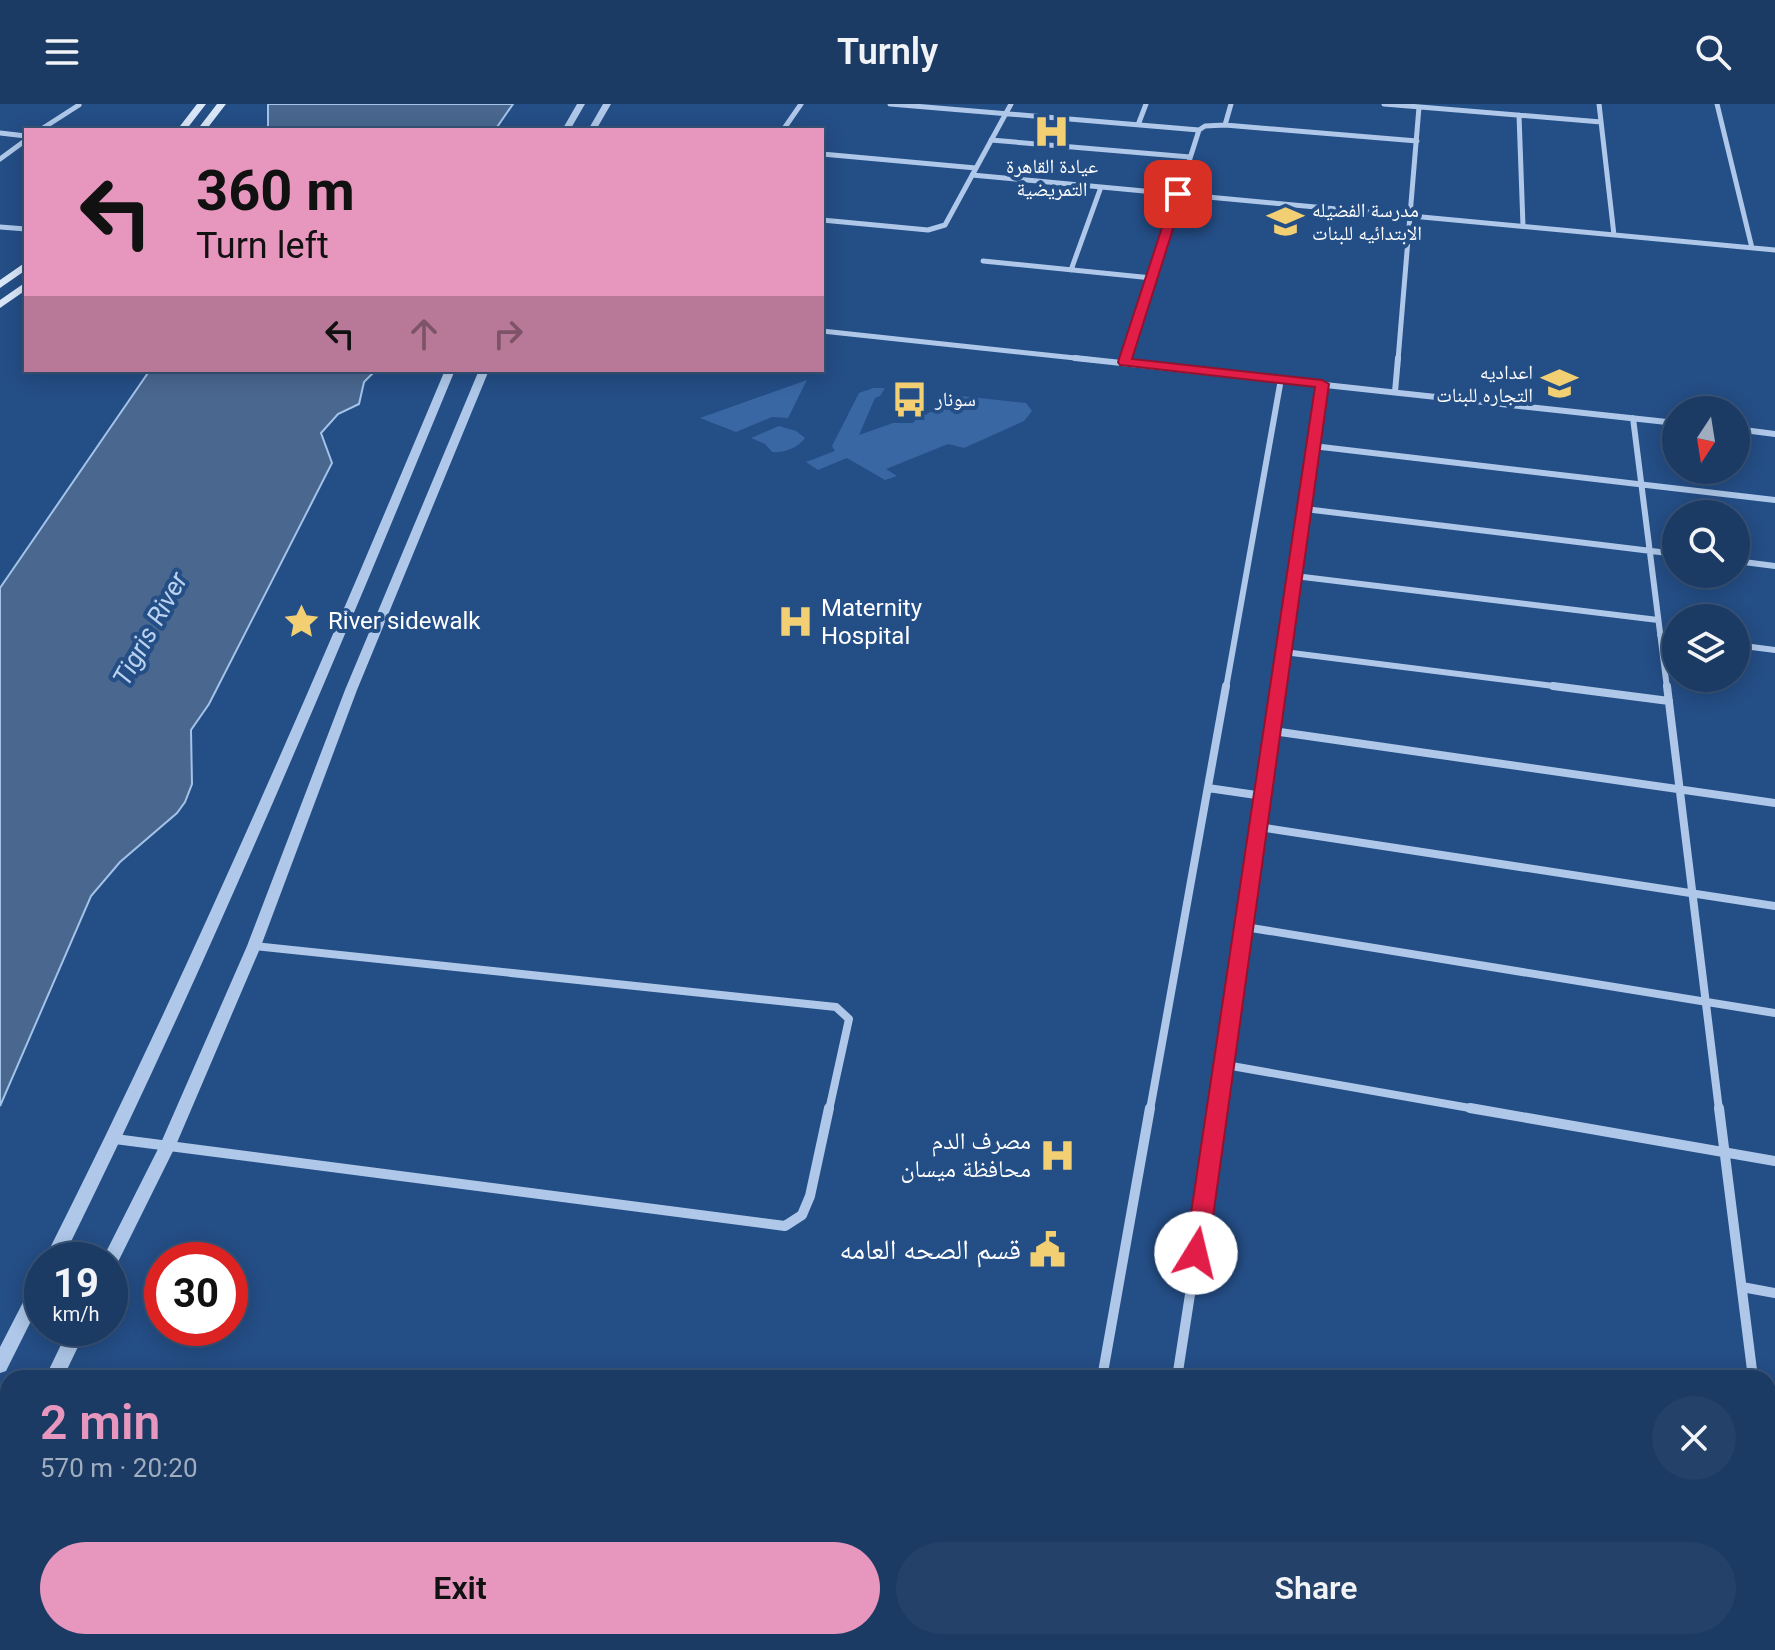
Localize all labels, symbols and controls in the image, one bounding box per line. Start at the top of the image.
icon: menu [40,30,84,74]
icon: search [1691,30,1735,74]
text: Turnly [837,31,938,73]
hospital icon: عيادة القاهرة التمريضية [1033,112,1071,150]
place label: عيادة القاهرة التمريضية [1006,154,1098,201]
text: 360 m [196,158,355,224]
icon: left [64,160,168,264]
pin [1144,160,1212,228]
icon: arrive [1156,172,1200,216]
place label: مدرسة الفضيله الابتدائيه للبنات [1312,198,1422,245]
school or university icon: مدرسة الفضيله الابتدائيه للبنات [1267,203,1305,241]
text: Turn left [196,225,329,267]
icon: left [318,312,362,356]
icon: ahead [402,312,446,356]
icon: right [486,312,530,356]
place label: اعداديه التجاره للبنات [1436,360,1533,407]
school or university icon: اعداديه التجاره للبنات [1540,365,1578,403]
bus stop icon: سونار [890,380,928,418]
place label: سونار [934,387,976,411]
north arrow [1662,396,1750,484]
map controls [1662,396,1750,692]
button: search [1662,500,1750,588]
water label: Tigris River [107,566,194,691]
place label: Maternity Hospital [821,594,923,650]
place icon: River sidewalk [283,602,321,640]
hospital icon: Maternity Hospital [776,603,814,641]
button: layers [1662,604,1750,692]
place label: River sidewalk [328,607,481,635]
place label: مصرف الدم محافظة ميسان [900,1127,1031,1183]
hospital icon: مصرف الدم محافظة ميسان [1038,1136,1076,1174]
position arrow [1154,1211,1238,1295]
public building icon: قسم الصحه العامه [1028,1230,1066,1268]
place label: قسم الصحه العامه [840,1233,1021,1268]
speed limit sign: 30 [144,1242,248,1346]
text: 19 [53,1260,99,1307]
text: km/h [53,1302,99,1326]
text: 2 min [40,1394,160,1451]
button: close [1652,1396,1736,1480]
text: 570 m · 20:20 [40,1453,198,1483]
button: Exit [40,1542,880,1634]
button: Share [896,1542,1736,1634]

